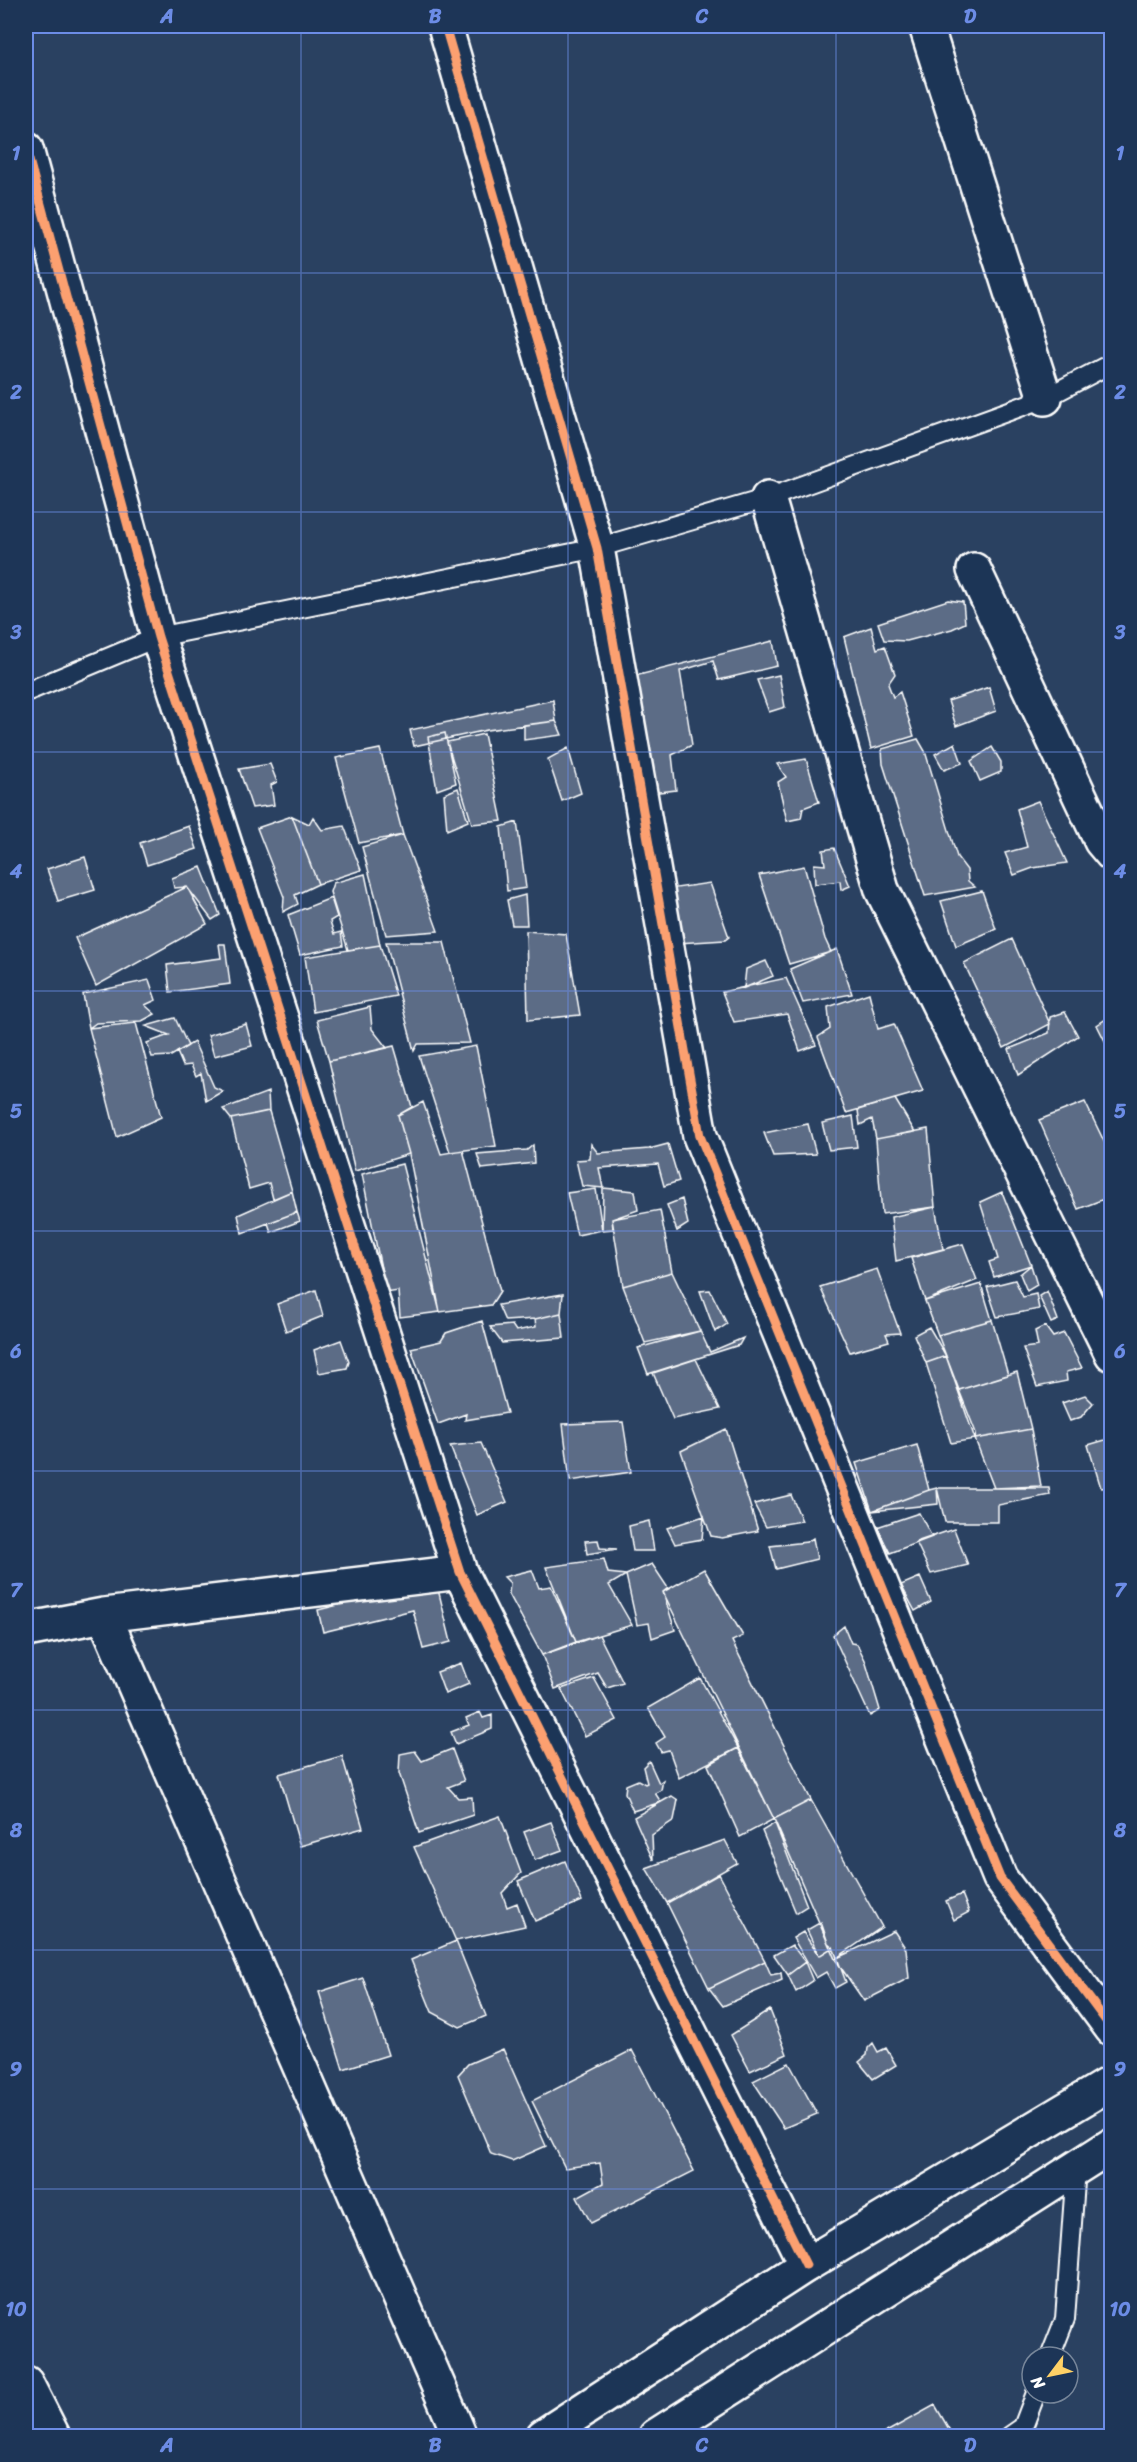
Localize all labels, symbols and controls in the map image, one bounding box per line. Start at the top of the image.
text: A [159,0,174,34]
text: B [429,0,442,34]
text: C [695,0,709,34]
text: D [964,0,977,34]
text: 1 [12,136,21,171]
text: 1 [1116,136,1125,171]
text: 2 [9,375,22,410]
text: 2 [1113,375,1126,410]
text: 3 [10,615,22,650]
text: 3 [1114,615,1126,650]
text: 4 [9,854,23,889]
text: 4 [1113,854,1127,889]
text: 5 [10,1094,22,1129]
text: 5 [1114,1094,1126,1129]
text: 6 [9,1334,22,1369]
text: 6 [1113,1334,1126,1369]
text: 7 [10,1573,23,1608]
text: 7 [1114,1573,1127,1608]
text: 8 [9,1813,23,1848]
text: 8 [1113,1813,1127,1848]
text: 9 [10,2052,22,2087]
text: 9 [1114,2052,1126,2087]
text: 10 [5,2292,27,2327]
text: 10 [1109,2292,1131,2327]
north arrow [1020,2345,1080,2405]
text: N [1022,2370,1053,2396]
text: A [159,2428,174,2462]
text: B [429,2428,442,2462]
text: C [695,2428,709,2462]
text: D [964,2428,977,2462]

